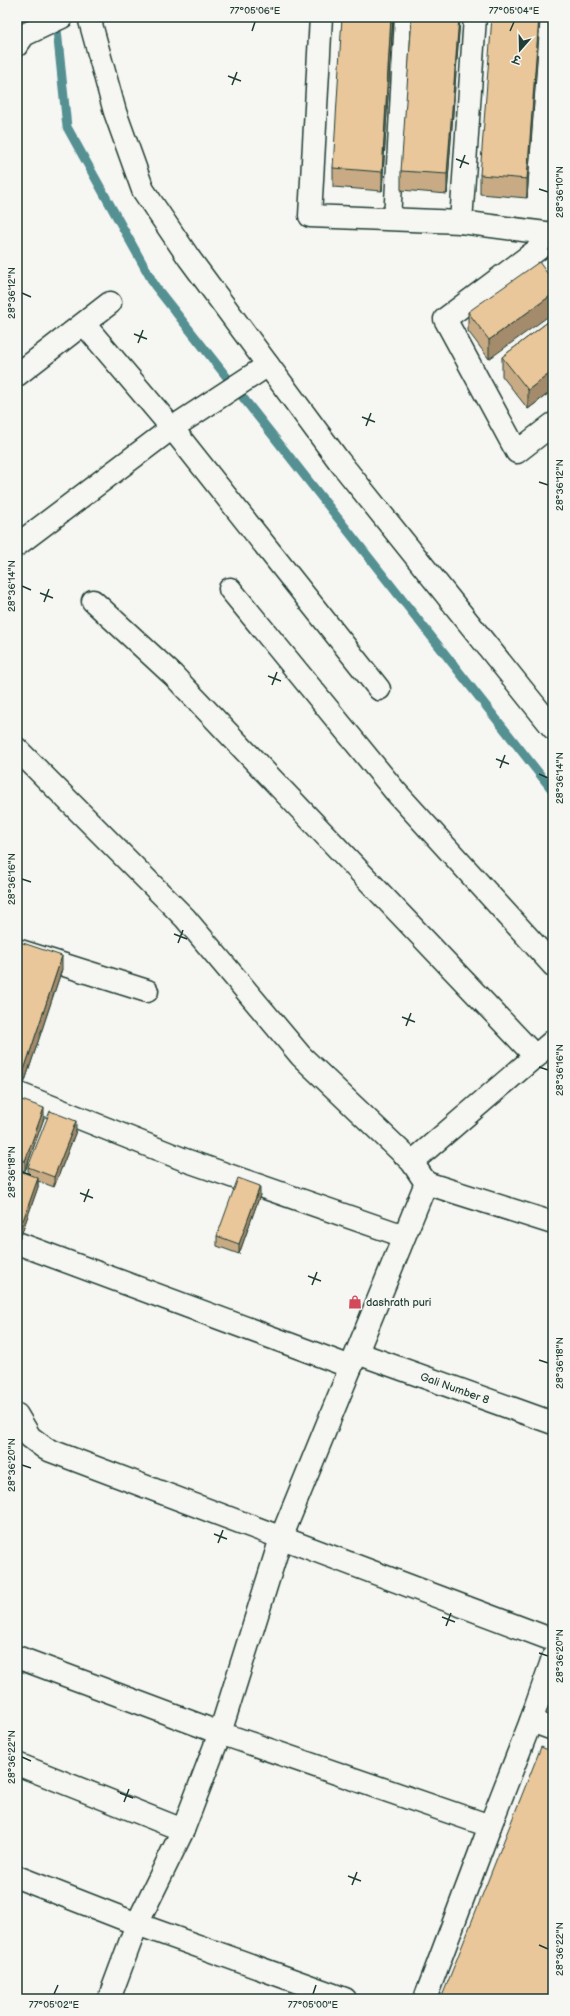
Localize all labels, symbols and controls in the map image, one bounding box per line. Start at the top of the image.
text: 77°05'06"E [230,5,281,17]
text: 77°05'04"E [489,5,540,17]
north arrow [500,30,540,70]
text: उ [510,51,523,67]
text: 28°36'10"N [554,166,566,218]
text: 28°36'12"N [6,267,18,319]
text: 28°36'12"N [554,459,566,511]
text: 28°36'14"N [6,560,18,612]
text: 28°36'14"N [554,752,566,804]
text: 28°36'16"N [6,853,18,905]
text: 28°36'16"N [554,1044,566,1096]
text: 28°36'18"N [6,1146,18,1198]
shop icon: dashrath puri [347,1294,363,1310]
place label: dashrath puri [366,1296,431,1309]
text: 28°36'18"N [554,1337,566,1389]
street label: Gali Number 8 [419,1370,491,1407]
text: 28°36'20"N [6,1438,18,1492]
text: 28°36'20"N [554,1629,566,1683]
text: 28°36'22"N [6,1730,18,1784]
text: 28°36'22"N [554,1922,566,1976]
text: 77°05'02"E [29,1999,80,2011]
text: 77°05'00"E [288,1999,339,2011]

